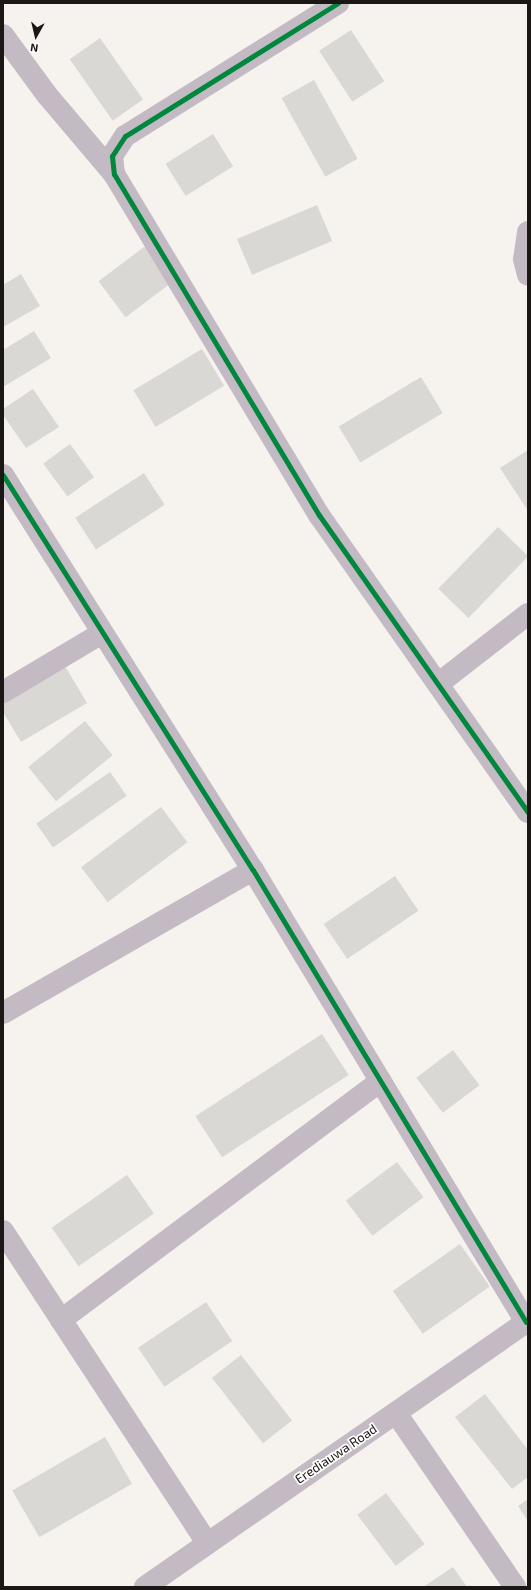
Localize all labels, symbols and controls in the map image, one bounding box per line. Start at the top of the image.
north arrow [16,16,56,56]
text: N [29,41,39,55]
street label: Erediauwa Road [292,1421,380,1487]

